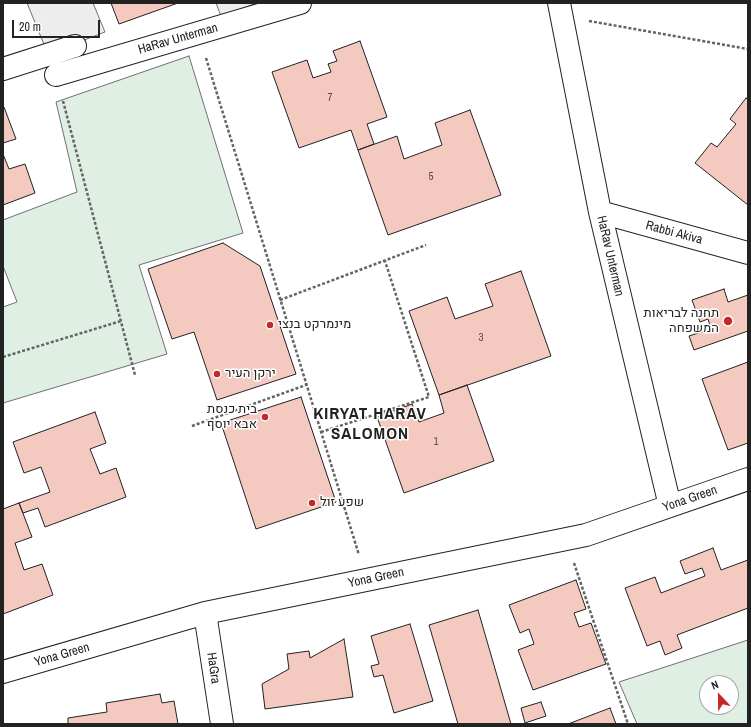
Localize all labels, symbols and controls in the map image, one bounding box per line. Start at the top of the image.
scale bar [14,12,102,38]
text: 20 m [19,19,41,35]
street label: HaRav Unterman [136,20,220,58]
house number: 7 [327,91,333,105]
house number: 5 [428,170,434,184]
street label: HaRav Unterman [593,214,627,298]
street label: Rabbi Akiva [644,218,704,248]
place label: תחנה לבריאות המשפחה [644,306,719,337]
marker: תחנה לבריאות המשפחה [722,315,734,327]
place label: מינמרקט בנצי [278,317,351,333]
marker: מינמרקט בנצי [265,320,275,330]
house number: 3 [478,331,484,345]
place label: ירקן העיר [225,366,276,382]
marker: ירקן העיר [212,369,222,379]
place label: בית כנסת אבא יוסף [207,402,257,433]
district label: KIRYAT HARAV SALOMON [313,404,427,444]
marker: בית כנסת אבא יוסף [260,412,270,422]
house number: 1 [433,435,439,449]
street label: Yona Green [661,482,719,516]
place label: שפע זול [320,495,364,511]
marker: שפע זול [307,498,317,508]
street label: Yona Green [347,564,405,592]
street label: Yona Green [33,640,91,670]
street label: HaGra [203,651,223,685]
north arrow [699,675,739,715]
text: N [709,677,721,693]

